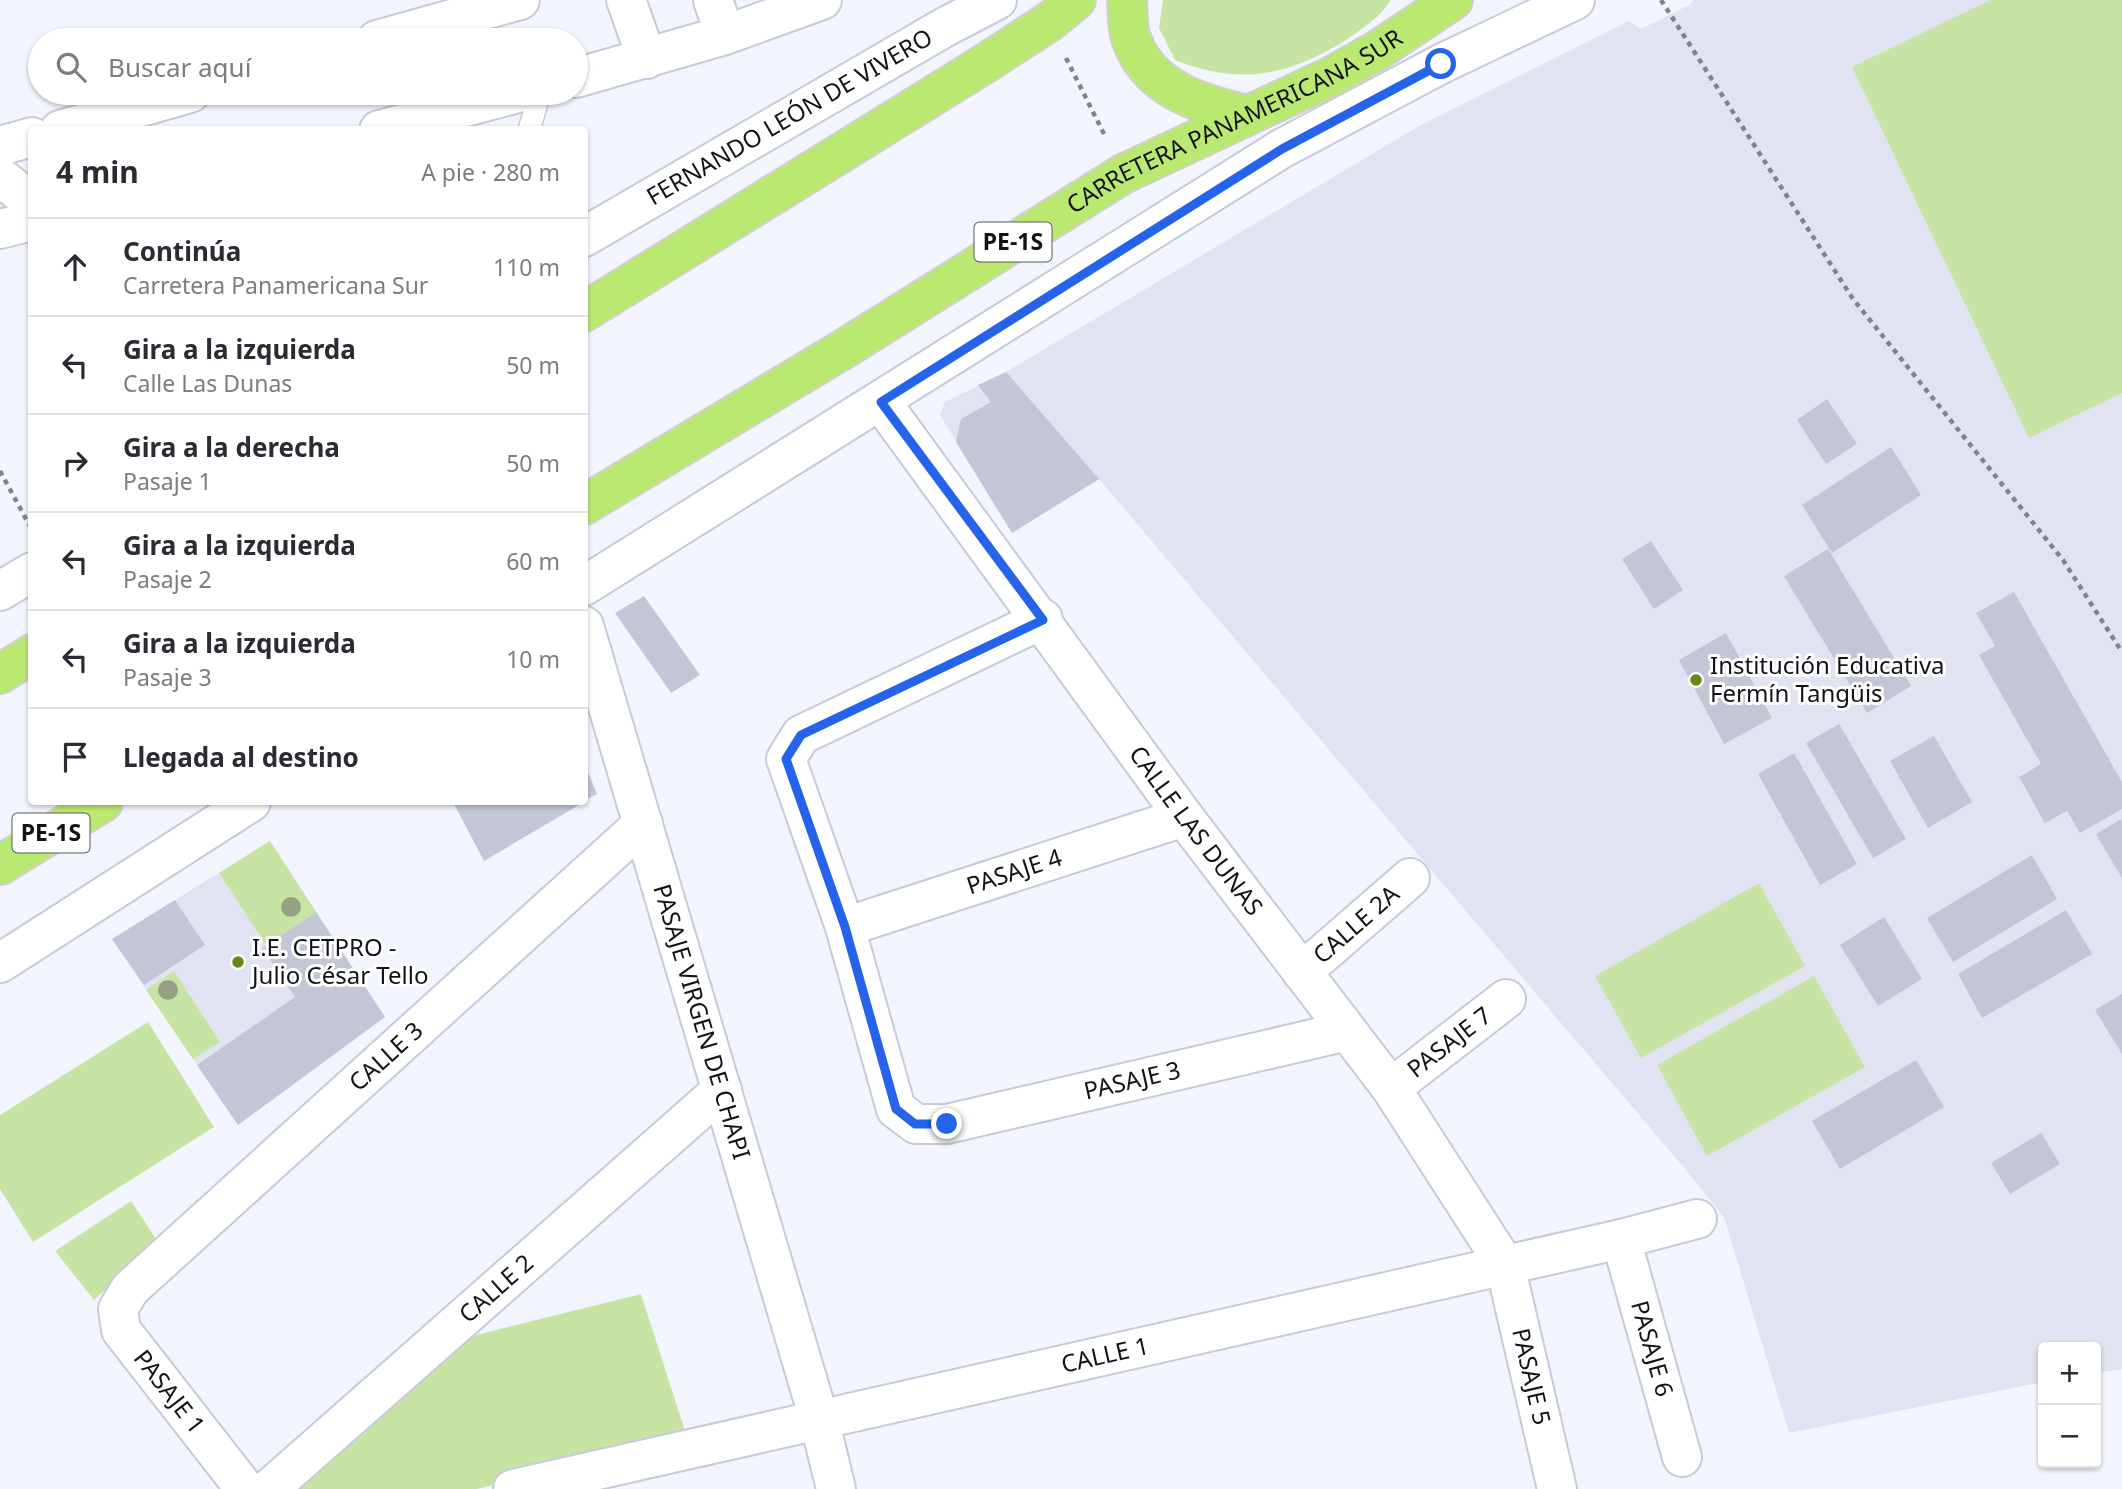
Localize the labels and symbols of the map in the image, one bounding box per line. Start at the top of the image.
street label: FERNANDO LEÓN DE VIVERO [640,20,938,212]
street label: CARRETERA PANAMERICANA SUR [1060,20,1408,220]
route start [1425,48,1456,79]
road number: PE-1S [974,222,1052,262]
place label: Institución Educativa Fermín Tangüis [1710,648,1945,709]
marker: Institución Educativa Fermín Tangüis [1688,672,1704,688]
street label: CALLE LAS DUNAS [1122,738,1271,922]
road number: PE-1S [12,814,90,852]
street label: PASAJE 4 [962,840,1066,902]
street label: CALLE 2A [1305,876,1406,970]
street label: PASAJE VIRGEN DE CHAPI [646,880,759,1163]
place label: I.E. CETPRO - Julio César Tello [250,930,428,991]
marker: I.E. CETPRO - Julio César Tello [230,954,246,970]
street label: PASAJE 7 [1400,998,1498,1085]
street label: CALLE 3 [341,1014,429,1098]
street label: PASAJE 3 [1080,1052,1184,1107]
route end [931,1108,962,1139]
street label: CALLE 2 [451,1246,540,1329]
street label: PASAJE 6 [1624,1297,1682,1400]
street label: PASAJE 5 [1505,1325,1560,1428]
street label: CALLE 1 [1058,1328,1152,1380]
street label: PASAJE 1 [127,1342,213,1440]

